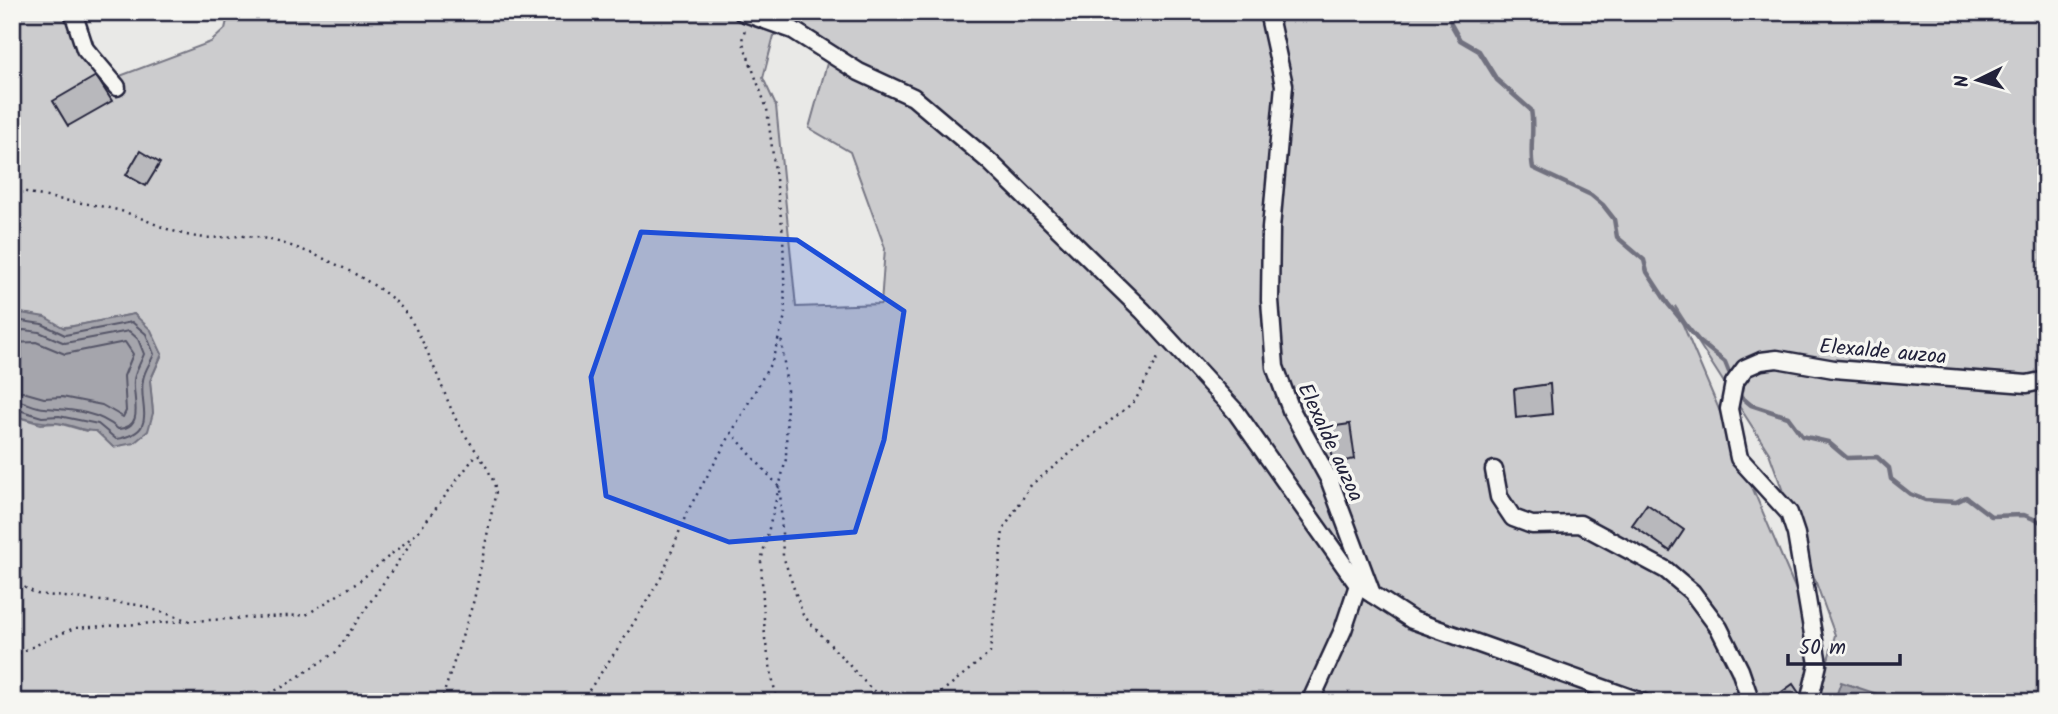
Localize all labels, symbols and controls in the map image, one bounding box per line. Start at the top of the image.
north arrow [1942,46,2012,116]
text: N [1948,74,1979,89]
street label: Elexalde auzoa [1818,330,1948,374]
street label: Elexalde auzoa [1288,378,1372,507]
scale bar [1788,623,1900,667]
text: 50 m [1799,632,1846,665]

